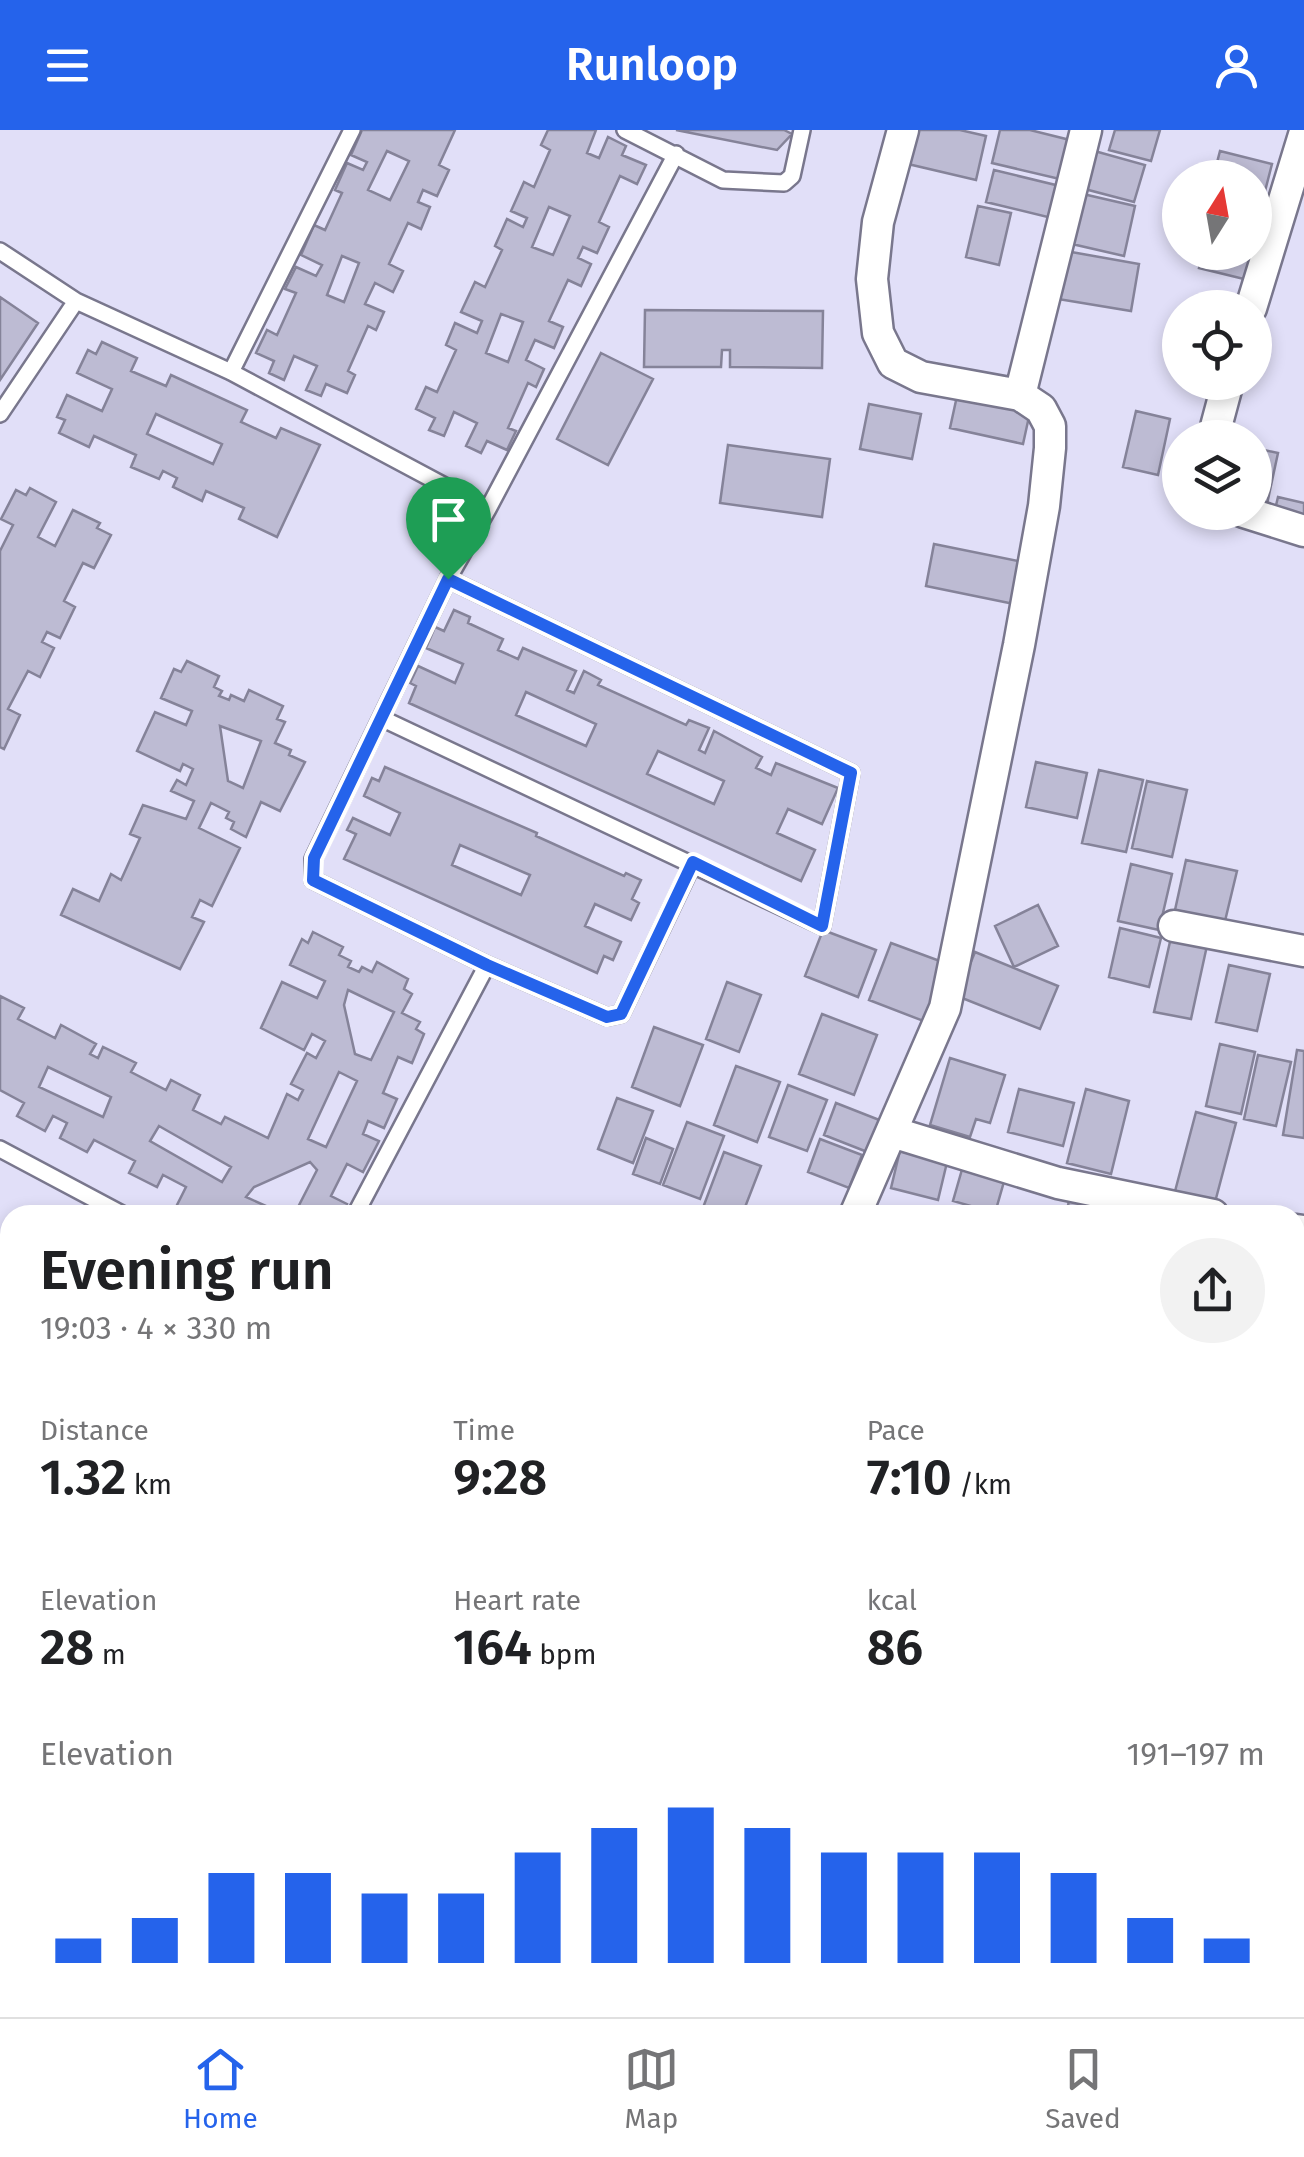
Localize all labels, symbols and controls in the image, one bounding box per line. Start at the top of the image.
icon: menu [40,38,95,93]
text: Runloop [566,38,738,92]
icon: person [1209,38,1264,93]
north arrow [1162,160,1272,270]
map controls [1162,160,1272,530]
button: locate [1162,290,1272,400]
button: layers [1162,420,1272,530]
pin [406,477,491,580]
icon: arrive [421,492,476,547]
text: Evening run [40,1238,334,1304]
button: share [1160,1238,1265,1343]
text: 19:03 · 4 × 330 m [40,1309,272,1347]
text: Distance [40,1414,149,1447]
text: Time [453,1414,515,1447]
text: Pace [867,1414,925,1447]
text: 1.32 [40,1447,126,1507]
text: 9:28 [453,1447,547,1507]
text: 7:10 [867,1447,952,1507]
text: km [126,1468,172,1501]
text: /km [952,1468,1012,1501]
text: Elevation [40,1584,157,1617]
text: Heart rate [453,1584,581,1617]
text: kcal [867,1584,917,1617]
text: 28 [40,1617,94,1677]
text: 164 [453,1617,532,1677]
text: 86 [867,1617,923,1677]
text: m [94,1638,126,1671]
text: bpm [532,1638,596,1671]
text: Elevation [40,1735,174,1773]
text: 191–197 m [1126,1735,1265,1773]
tab: Home [183,2042,258,2135]
tab: Map [624,2042,679,2135]
tab: Saved [1045,2042,1121,2135]

